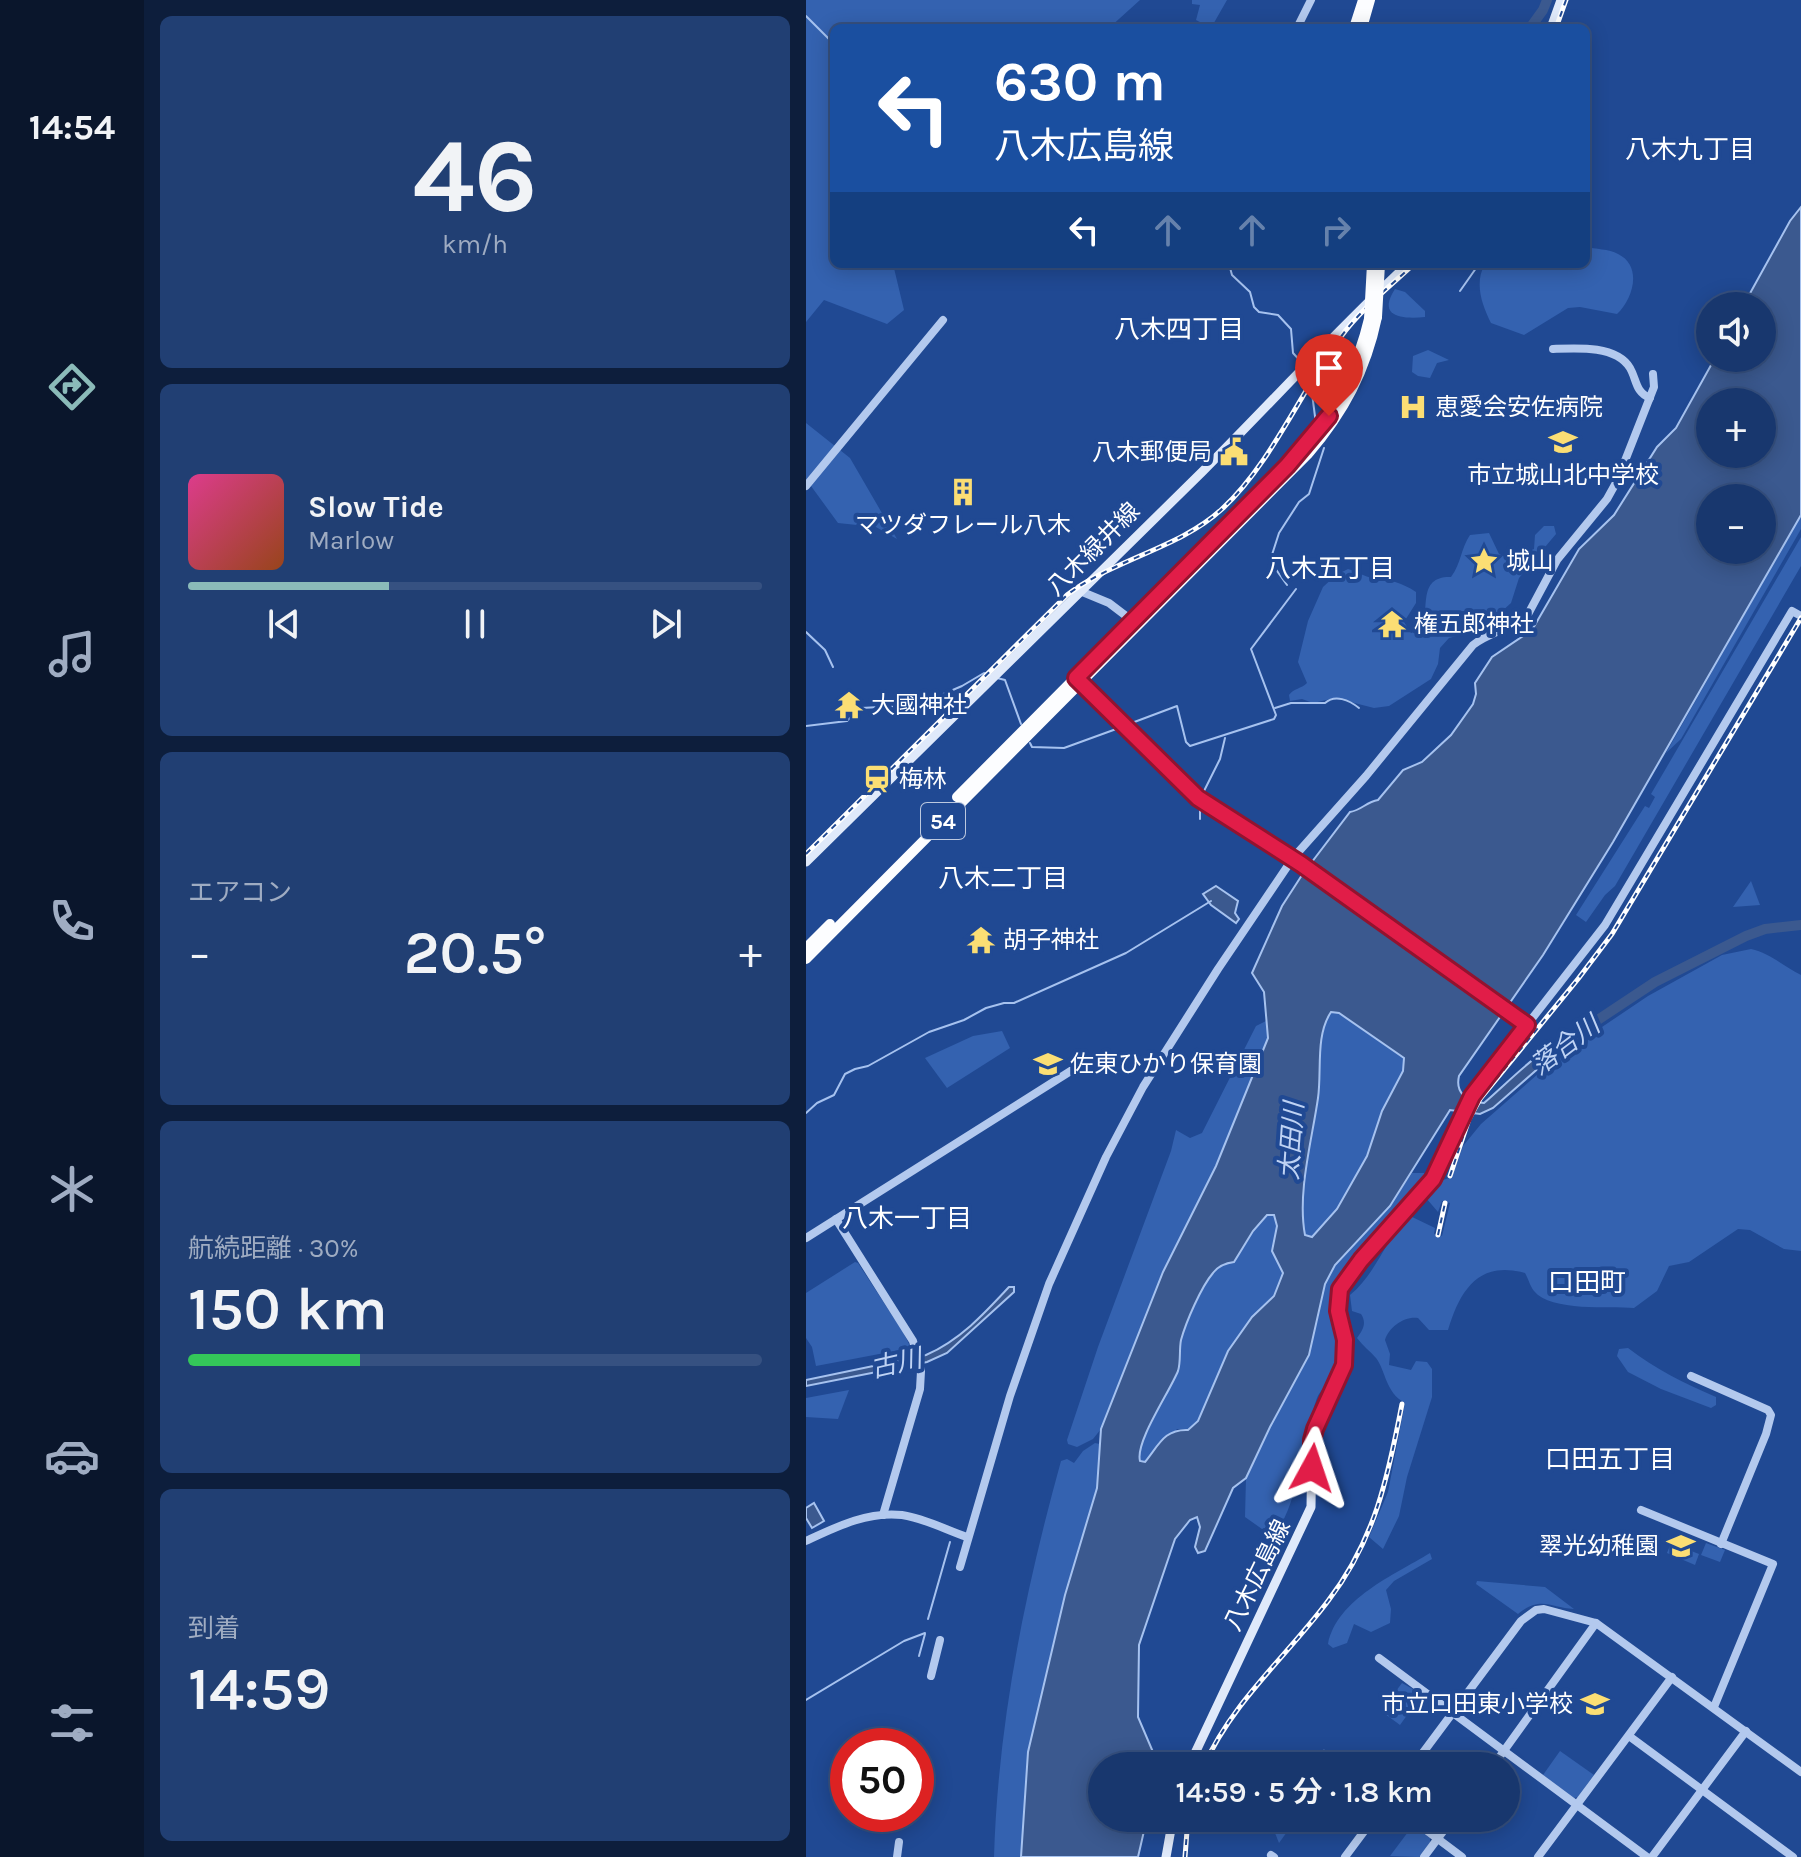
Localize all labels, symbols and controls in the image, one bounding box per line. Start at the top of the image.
text: 630 m [994,49,1166,114]
icon: left [862,56,966,160]
text: 14:54 [29,106,115,148]
text: 46 [412,116,538,237]
text: 八木広島線 [994,125,1174,167]
district label: 八木九丁目 [1625,134,1755,165]
icon: left [1062,208,1106,252]
icon: ahead [1146,208,1190,252]
icon: ahead [1230,208,1274,252]
icon: right [1314,208,1358,252]
text: km/h [442,229,508,260]
map controls [1696,292,1776,564]
button: sound [1696,292,1776,372]
district label: 八木四丁目 [1114,314,1244,345]
pin [1295,334,1363,416]
icon: arrive [1307,346,1351,390]
icon: directions [44,359,100,415]
button: + [1696,388,1776,468]
hospital icon: 恵愛会安佐病院 [1398,392,1428,422]
place label: 恵愛会安佐病院 [1435,393,1603,421]
school or university icon: 市立城山北中学校 [1548,427,1578,457]
public building icon: 八木郵便局 [1219,437,1249,467]
place label: 八木郵便局 [1092,438,1212,466]
place label: 市立城山北中学校 [1467,461,1659,489]
building icon: マツダフレール八木 [948,477,978,507]
button: − [1696,484,1776,564]
text: Slow Tide [308,489,444,525]
street label: 八木緑井線 [1041,497,1145,601]
place label: マツダフレール八木 [855,511,1071,539]
text: Marlow [308,525,394,556]
place icon: 城山 [1469,546,1499,576]
place label: 城山 [1506,547,1554,575]
district label: 八木五丁目 [1265,553,1395,584]
icon: previous [262,602,306,646]
icon: pause [453,602,497,646]
icon: next [644,602,688,646]
temple icon: 権五郎神社 [1377,609,1407,639]
place label: 権五郎神社 [1414,610,1534,638]
icon: music [44,626,100,682]
temple icon: 大國神社 [834,690,864,720]
place label: 大國神社 [871,691,967,719]
station icon: 梅林 [862,764,892,794]
place label: 梅林 [899,765,947,793]
road number: 54 [921,803,965,839]
district label: 八木二丁目 [938,863,1068,894]
text: エアコン [188,877,292,908]
icon: phone [44,893,100,949]
text: 20.5° [404,918,546,988]
temple icon: 胡子神社 [966,925,996,955]
place label: 胡子神社 [1003,926,1099,954]
text: − [188,928,211,979]
text: + [739,928,762,979]
water label: 落合川 [1525,1008,1608,1081]
school or university icon: 佐東ひかり保育園 [1033,1049,1063,1079]
place label: 佐東ひかり保育園 [1070,1050,1262,1078]
water label: 太田川 [1273,1098,1310,1181]
icon: climate [44,1161,100,1217]
district label: 八木一丁目 [842,1203,972,1234]
text: 航続距離 · 30% [188,1233,359,1264]
district label: 口田町 [1548,1267,1626,1298]
text: 150 km [188,1274,388,1344]
water label: 古川 [867,1342,928,1384]
position arrow [1270,1426,1354,1510]
icon: car [44,1428,100,1484]
district label: 口田五丁目 [1545,1444,1675,1475]
street label: 八木広島線 [1218,1515,1296,1635]
school or university icon: 翠光幼稚園 [1666,1531,1696,1561]
place label: 翠光幼稚園 [1539,1532,1659,1560]
text: 到着 [188,1613,240,1644]
text: 14:59 [188,1654,330,1724]
school or university icon: 市立口田東小学校 [1580,1689,1610,1719]
place label: 市立口田東小学校 [1381,1690,1573,1718]
icon: filters [44,1695,100,1751]
speed limit sign: 50 [830,1728,934,1832]
text: 14:59 · 5 分 · 1.8 km [1175,1774,1433,1810]

